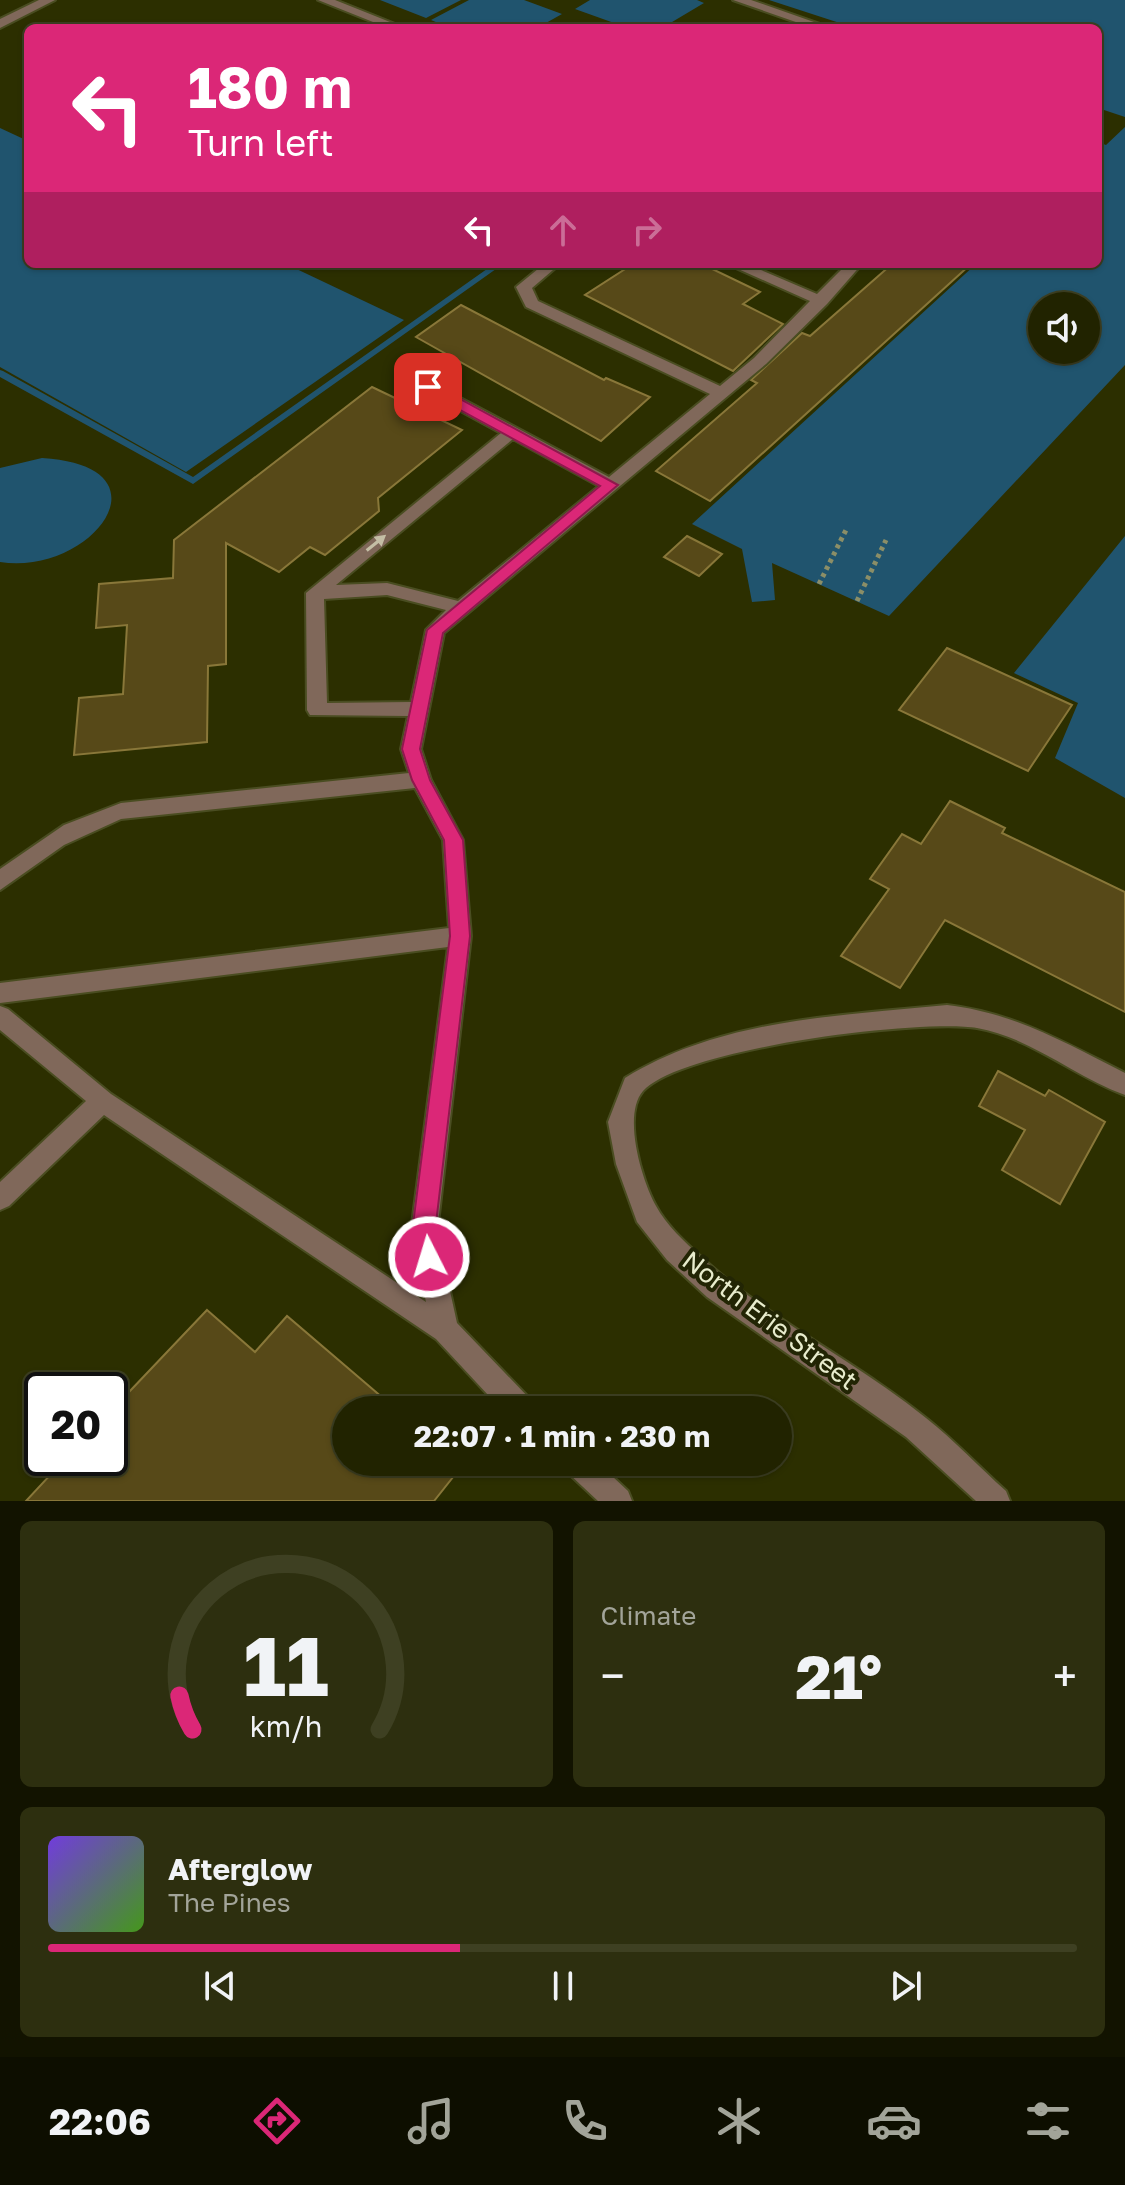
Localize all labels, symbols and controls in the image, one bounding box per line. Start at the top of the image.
text: 180 m [188,53,352,120]
icon: left [56,56,160,160]
text: Turn left [188,121,334,164]
icon: left [457,208,501,252]
icon: ahead [541,208,585,252]
icon: right [625,208,669,252]
map controls [1028,292,1100,364]
button: sound [1028,292,1100,364]
pin [394,353,462,421]
icon: arrive [406,365,450,409]
one-way arrow [366,535,386,552]
position arrow [387,1215,471,1299]
street label: North Erie Street [677,1244,863,1396]
speed limit sign: 20 [24,1372,128,1476]
text: 22:07 · 1 min · 230 m [414,1418,710,1454]
text: Climate [601,1600,696,1631]
text: 11 [243,1614,329,1714]
text: 21° [795,1640,882,1712]
text: − [601,1649,625,1702]
text: + [1053,1649,1077,1702]
text: km/h [250,1709,323,1743]
text: Afterglow [168,1851,312,1887]
text: The Pines [168,1887,291,1918]
icon: previous [198,1964,242,2008]
icon: pause [541,1964,585,2008]
icon: next [884,1964,928,2008]
icon: directions [249,2093,305,2149]
icon: music [403,2093,459,2149]
icon: phone [557,2093,613,2149]
icon: climate [711,2093,767,2149]
icon: car [866,2093,922,2149]
icon: filters [1020,2093,1076,2149]
text: 22:06 [49,2100,151,2143]

